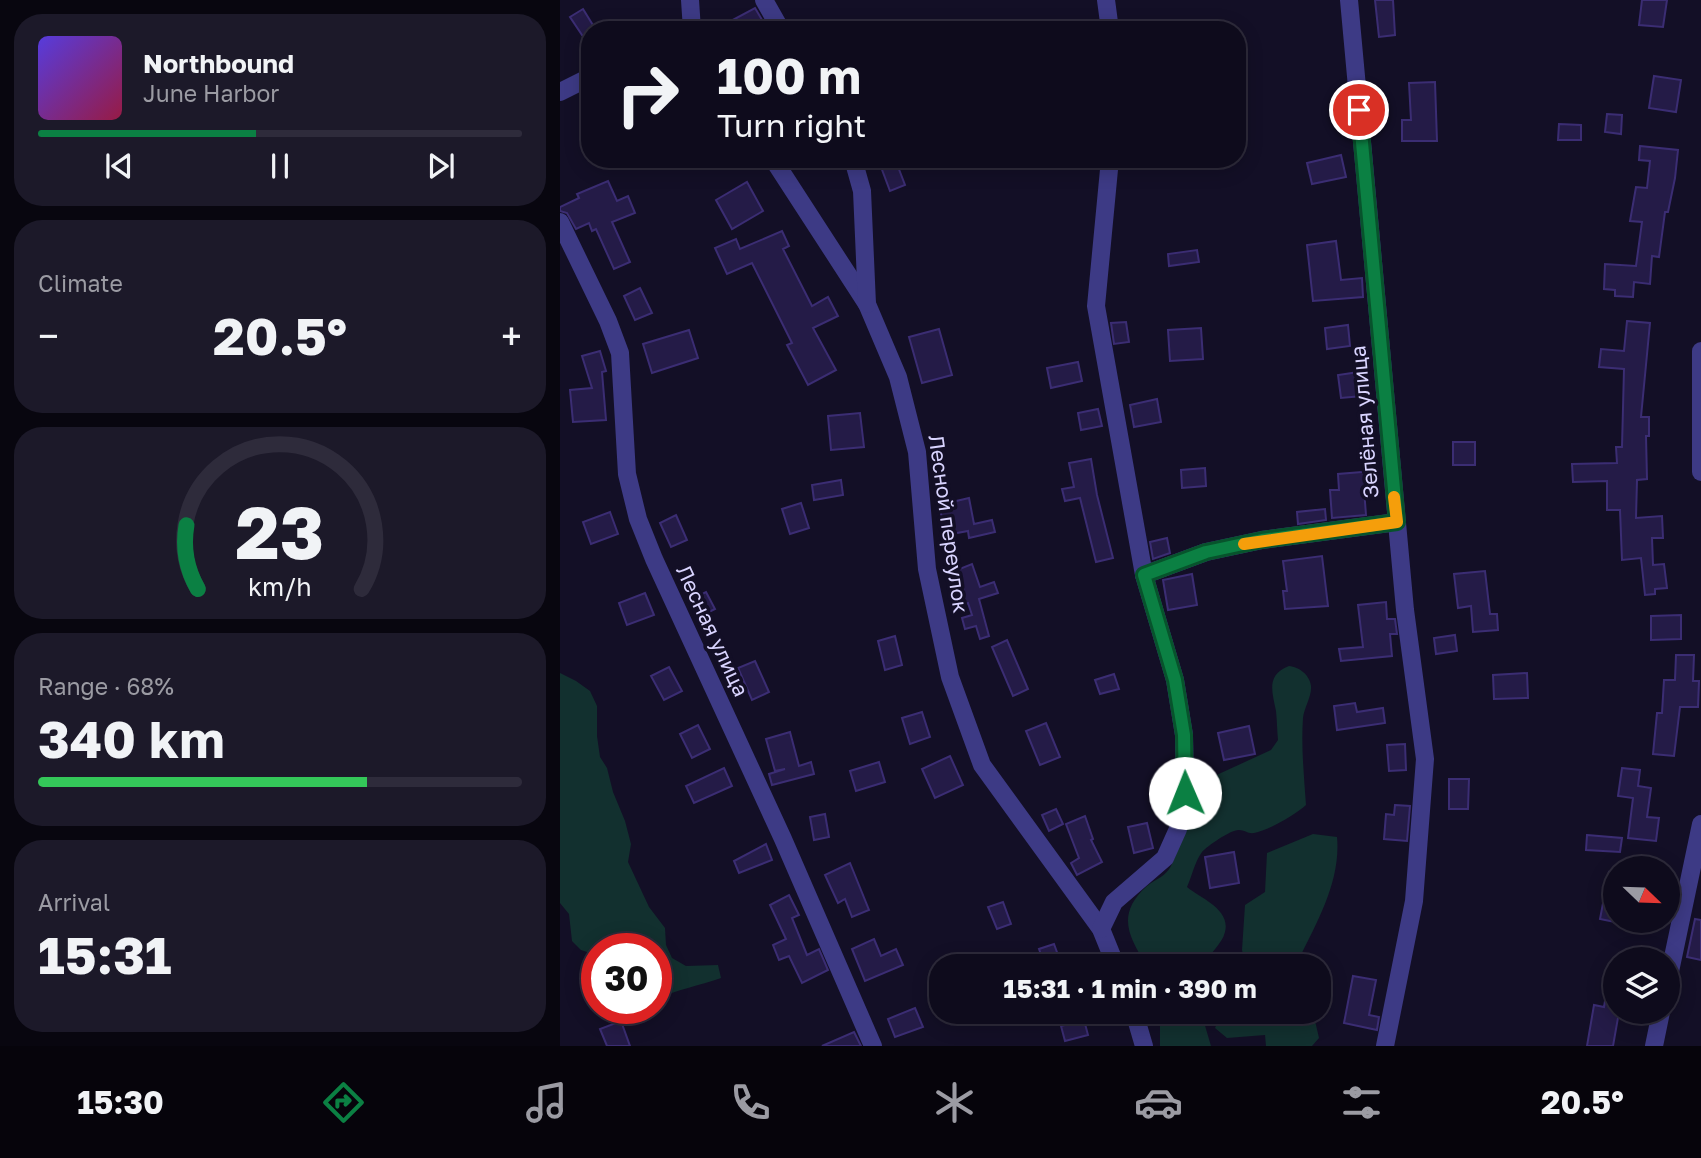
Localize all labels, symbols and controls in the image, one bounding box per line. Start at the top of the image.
text: 100 m [717,46,861,105]
text: Northbound [143,48,294,79]
icon: right [602,49,693,140]
text: June Harbor [143,79,279,107]
pin [1329,80,1389,140]
icon: arrive [1340,91,1378,129]
text: Turn right [717,106,866,144]
icon: previous [100,147,138,185]
icon: pause [261,147,299,185]
icon: next [422,147,460,185]
text: Climate [38,269,123,297]
text: 20.5° [213,304,347,366]
text: − [38,313,59,358]
text: + [501,313,522,358]
street label: Зелёная улица [1344,345,1384,500]
street label: Лесной переулок [924,433,974,615]
text: 23 [236,488,324,575]
street label: Лесная улица [671,561,755,700]
text: km/h [248,571,312,602]
text: Range · 68% [38,672,174,700]
text: 340 km [38,707,225,769]
position arrow [1148,756,1222,830]
north arrow [1603,856,1680,933]
map controls [1603,856,1680,1024]
text: Arrival [38,888,110,916]
text: 15:31 [38,923,172,985]
speed limit sign: 30 [581,933,672,1024]
button: layers [1603,947,1680,1024]
text: 15:31 · 1 min · 390 m [1003,973,1257,1004]
icon: directions [319,1078,368,1127]
icon: music [522,1078,571,1127]
icon: phone [726,1078,775,1127]
icon: climate [930,1078,979,1127]
icon: car [1134,1078,1183,1127]
icon: filters [1337,1078,1386,1127]
text: 15:30 [77,1083,164,1121]
text: 20.5° [1541,1083,1624,1121]

